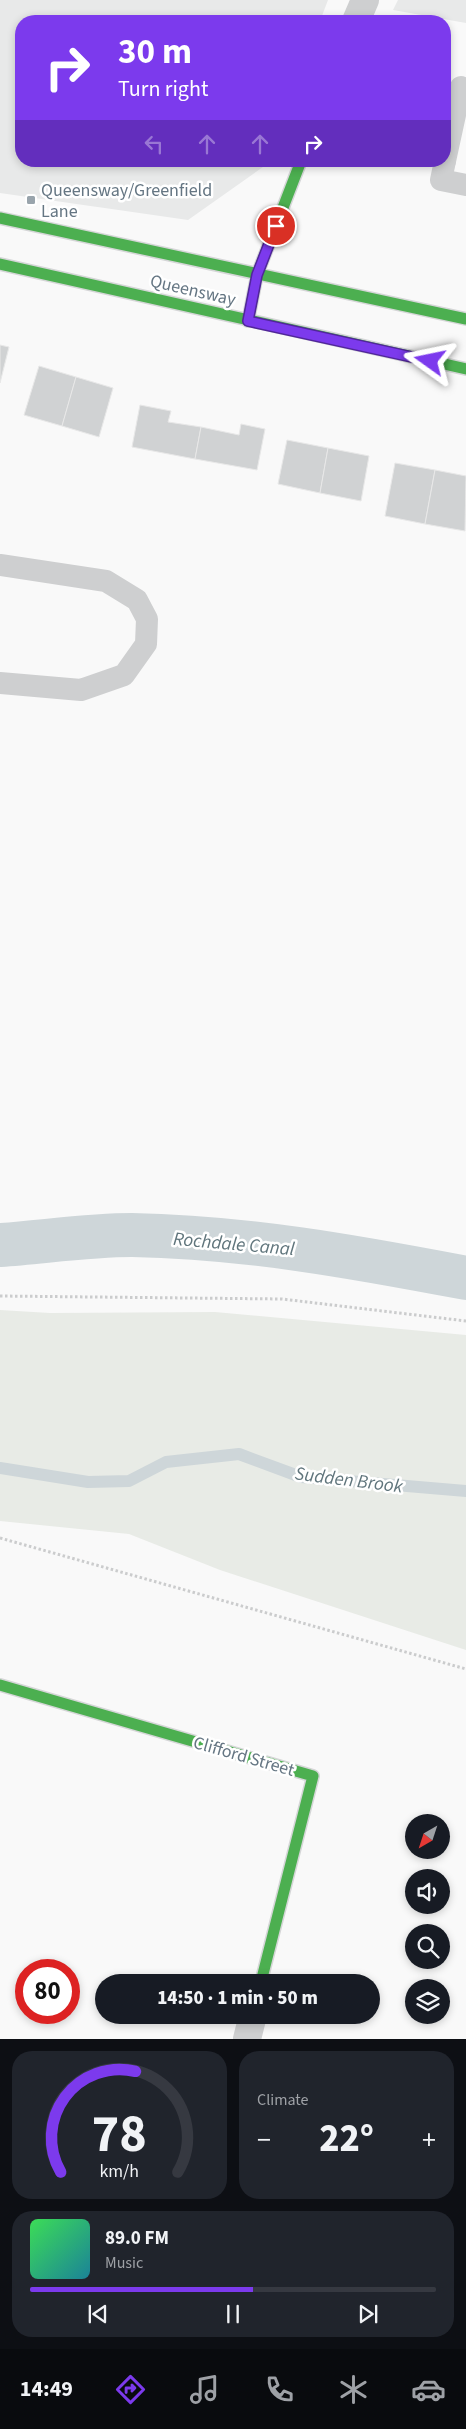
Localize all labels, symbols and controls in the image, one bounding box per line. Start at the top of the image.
text: 30 m [118,27,192,77]
icon: right [35,35,100,100]
text: Turn right [118,73,208,105]
icon: left [140,130,168,158]
icon: ahead [193,130,221,158]
icon: ahead [246,130,274,158]
icon: right [299,130,327,158]
place label: Queensway/Greenfield Lane [41,178,212,224]
marker: Queensway/Greenfield Lane [25,194,37,206]
pin [255,205,297,247]
icon: arrive [262,212,290,240]
street label: Queensway [148,268,239,313]
position arrow [403,334,455,386]
water label: Rochdale Canal [172,1226,296,1263]
water label: Sudden Brook [293,1460,405,1501]
street label: Clifford Street [190,1730,297,1783]
north arrow [405,1814,450,1859]
map controls [405,1814,450,2024]
button: sound [405,1869,450,1914]
button: search [405,1924,450,1969]
speed limit sign: 80 [15,1959,80,2024]
button: layers [405,1979,450,2024]
text: 14:50 · 1 min · 50 m [157,1985,318,2012]
text: Climate [257,2089,308,2111]
text: 78 [92,2098,147,2172]
text: 22° [319,2112,374,2166]
text: − [257,2120,271,2160]
text: + [422,2120,436,2160]
text: km/h [100,2159,139,2184]
text: 89.0 FM [105,2225,169,2252]
text: Music [105,2252,143,2274]
icon: previous [84,2300,112,2328]
icon: pause [219,2300,247,2328]
icon: next [354,2300,382,2328]
icon: directions [113,2372,148,2407]
icon: music [187,2372,222,2407]
icon: phone [262,2372,297,2407]
icon: climate [336,2372,371,2407]
icon: car [411,2372,446,2407]
text: 14:49 [20,2373,73,2405]

